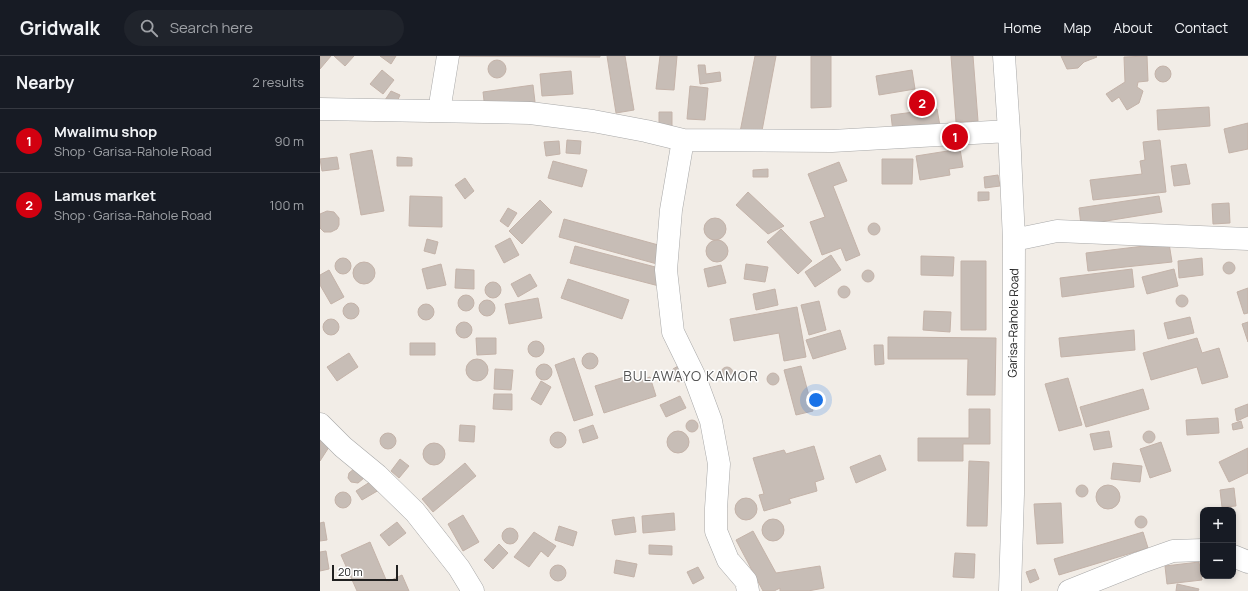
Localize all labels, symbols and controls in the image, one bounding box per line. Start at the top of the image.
search box [124,10,404,46]
text: Gridwalk [20,15,100,41]
icon: search [138,17,160,39]
text: Search here [170,17,253,38]
text: Home [1004,18,1041,37]
text: Map [1063,18,1091,37]
text: About [1113,18,1153,37]
text: Contact [1175,18,1228,37]
text: Nearby [16,71,74,94]
text: 2 results [252,73,304,91]
pin: 2 [909,88,935,118]
text: Mwalimu shop [54,121,157,142]
pin: 1 [942,122,968,152]
text: 1 [26,132,32,150]
text: 90 m [274,132,304,150]
text: Shop · Garisa-Rahole Road [54,142,212,160]
text: Lamus market [54,185,156,206]
text: 2 [25,196,33,214]
text: 100 m [269,196,304,214]
text: Shop · Garisa-Rahole Road [54,206,212,224]
street label: Garisa-Rahole Road [1004,268,1022,378]
district label: BULAWAYO KAMOR [623,366,759,385]
your location [806,390,826,410]
map controls [1200,507,1236,579]
button: + [1200,507,1236,543]
button: − [1200,543,1236,579]
scale bar [332,563,398,582]
text: 20 m [338,564,363,579]

